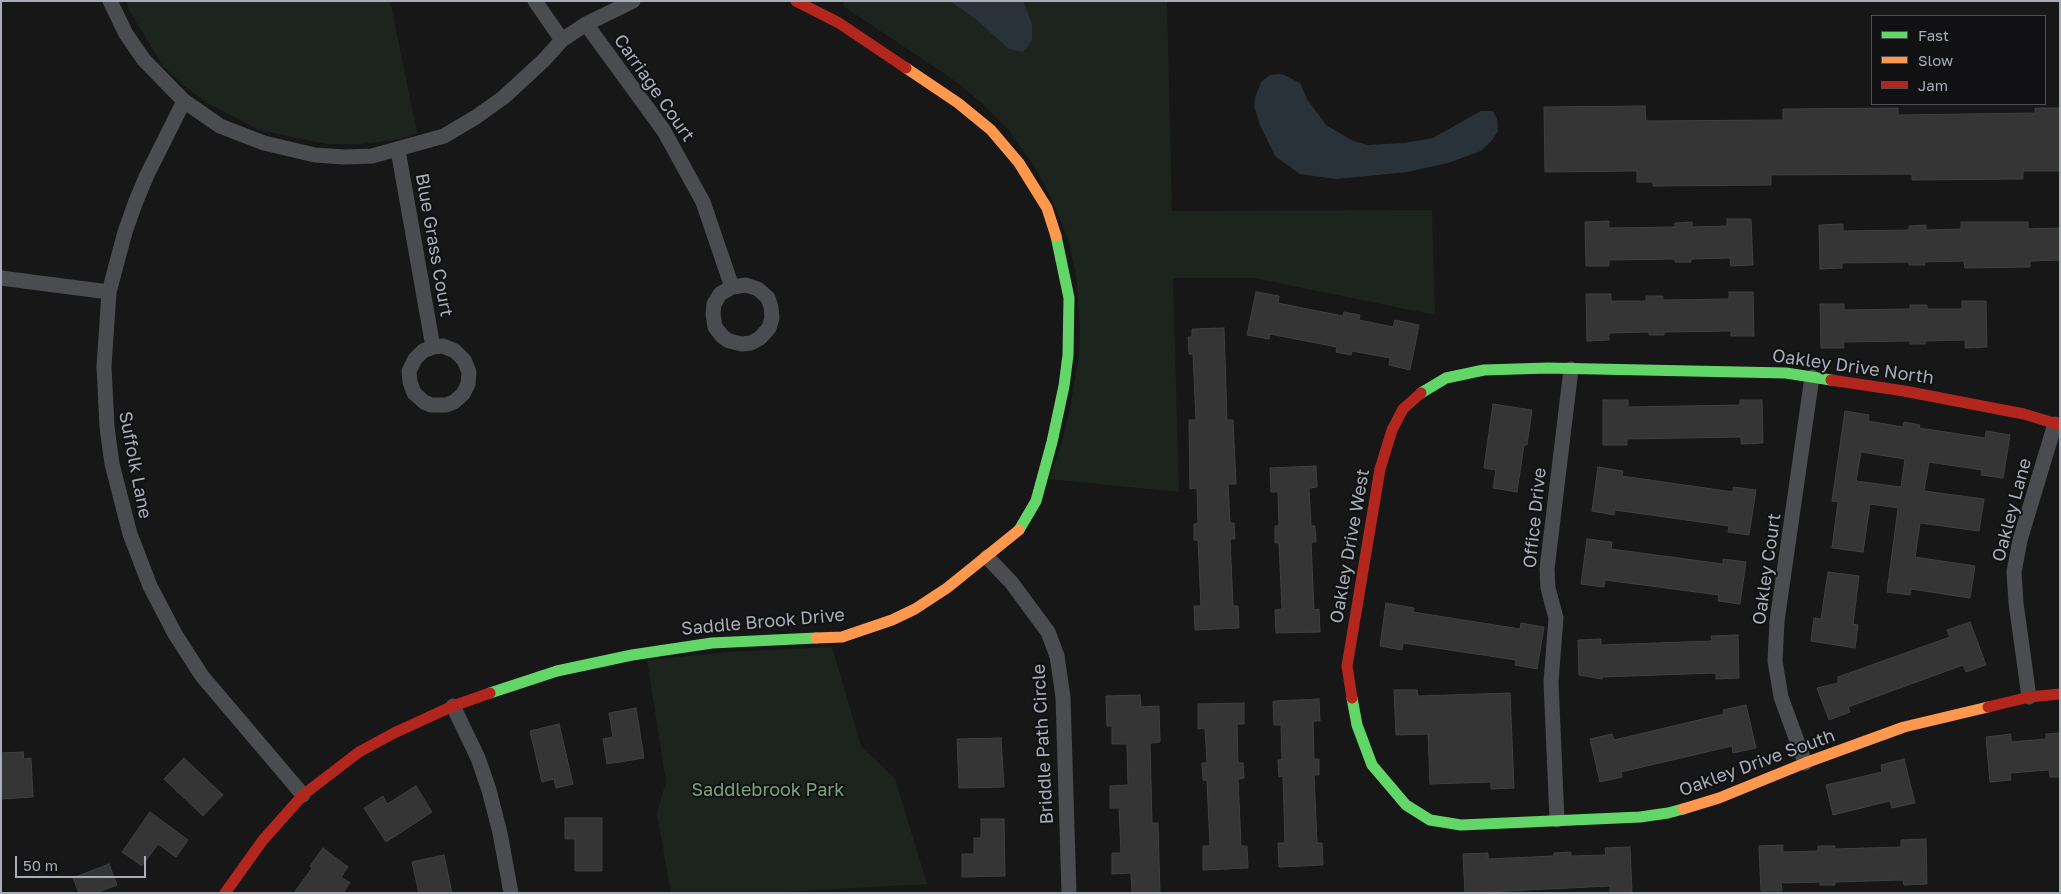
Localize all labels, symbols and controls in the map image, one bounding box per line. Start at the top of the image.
legend [1871,15,2046,105]
text: Fast [1918,26,1949,44]
street label: Carriage Court [609,30,699,146]
text: Slow [1918,51,1953,69]
text: Jam [1918,76,1948,94]
street label: Blue Grass Court [411,172,457,318]
street label: Oakley Drive North [1771,345,1935,389]
street label: Suffolk Lane [114,409,156,521]
street label: Oakley Lane [1988,456,2036,564]
street label: Oakley Drive West [1326,467,1374,625]
street label: Office Drive [1519,467,1551,569]
street label: Oakley Court [1748,512,1786,626]
street label: Saddle Brook Drive [680,604,846,640]
street label: Briddle Path Circle [1028,663,1058,825]
street label: Oakley Drive South [1676,725,1838,801]
park label: Saddlebrook Park [692,779,844,801]
scale bar [18,846,149,878]
text: 50 m [23,856,58,874]

